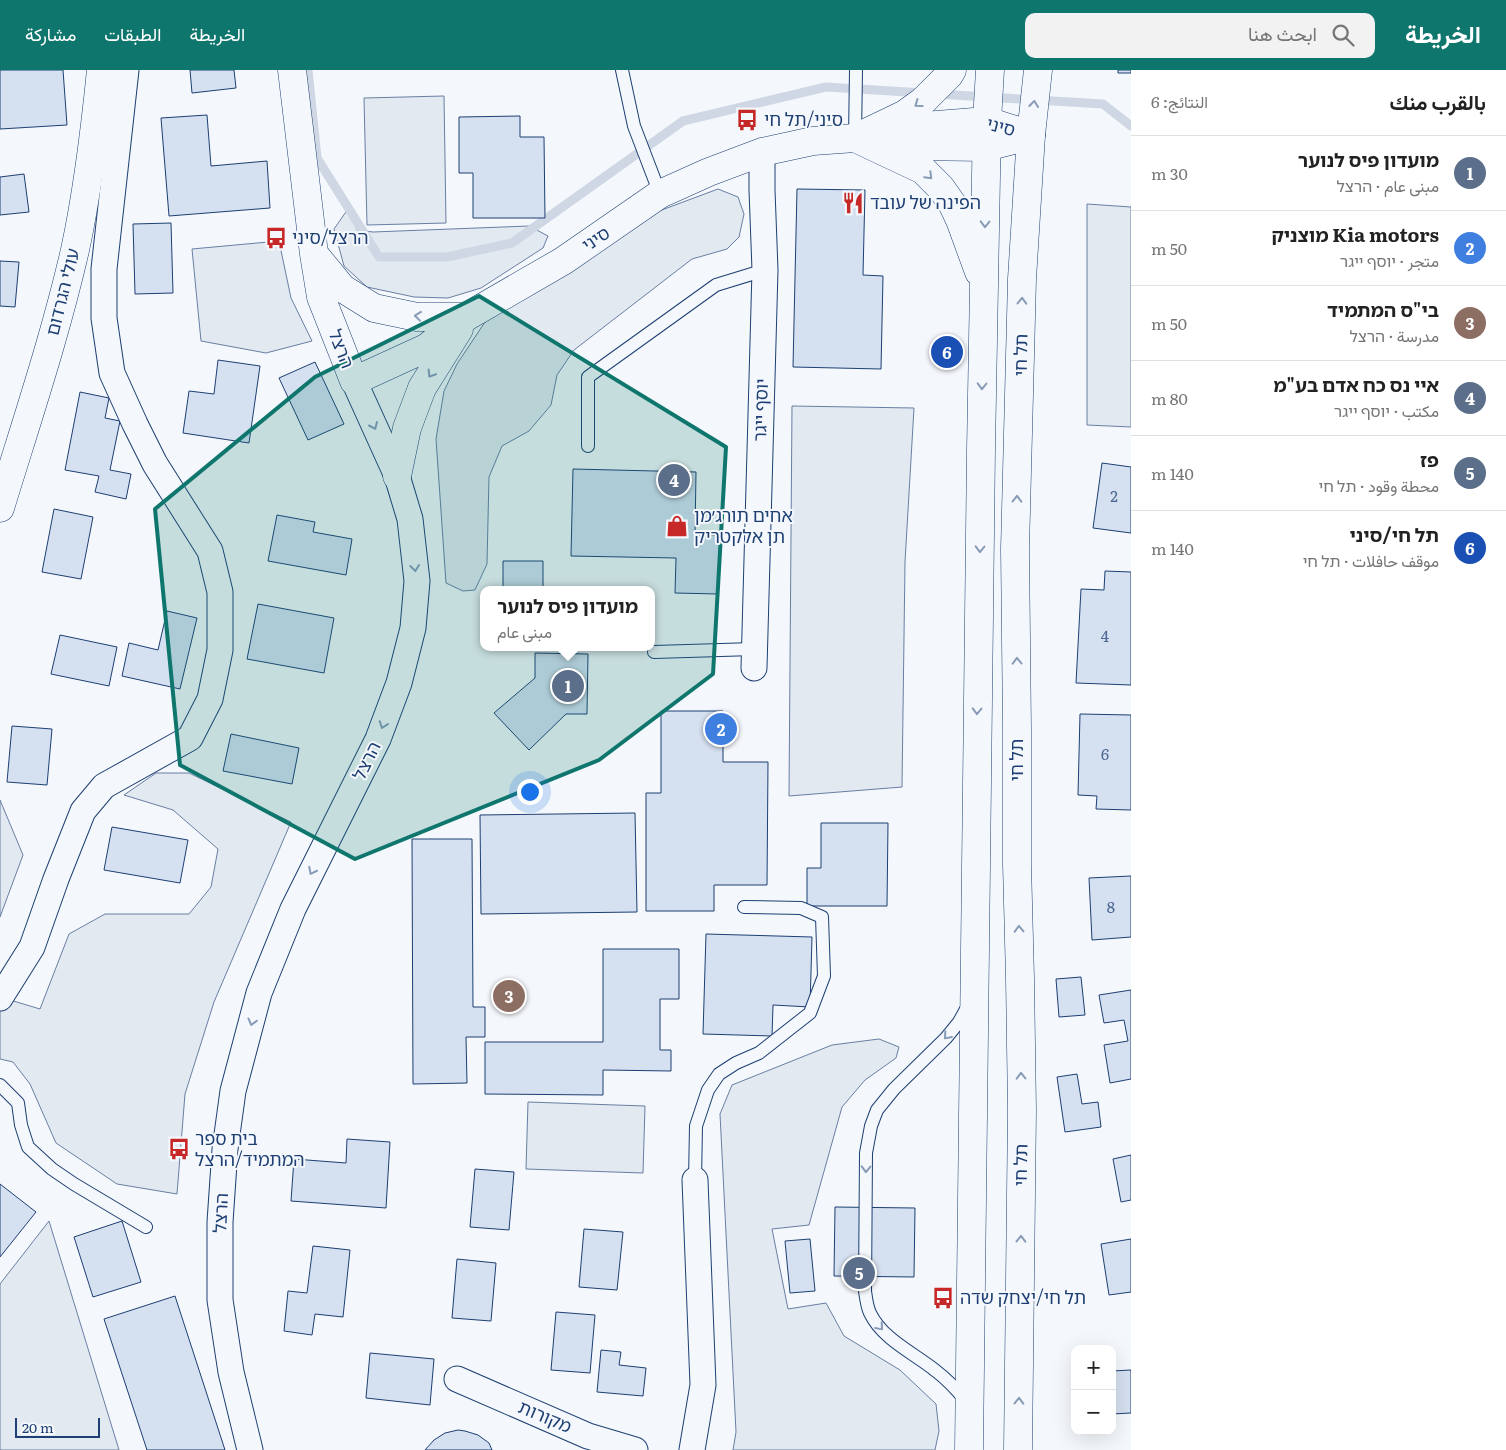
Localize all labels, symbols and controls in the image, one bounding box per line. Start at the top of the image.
search box [1025,13,1375,58]
text: الخريطة [1405,15,1481,50]
text: ابحث هنا [1248,19,1317,47]
text: مشاركة [25,20,76,47]
text: الطبقات [104,20,161,47]
text: الخريطة [189,20,245,47]
icon: search [1329,21,1357,49]
text: بالقرب منك [1390,85,1486,116]
text: النتائج: 6 [1151,89,1208,113]
one-way arrow [914,98,924,107]
one-way arrow [1028,99,1039,107]
place label: סיני/תל חי [764,105,843,132]
bus stop icon: סיני/תל חי [734,107,760,133]
street label: סיני [984,109,1019,142]
text: מועדון פיס לנוער [1298,145,1439,173]
text: 30 m [1151,161,1188,185]
text: 1 [1467,161,1473,185]
one-way arrow [923,170,932,179]
text: مبنى عام · הרצל [1337,173,1439,197]
place label: הפינה של עובד [870,188,981,215]
restaurant icon: הפינה של עובד [840,190,866,216]
street label: סיני [576,219,615,257]
one-way arrow [980,220,991,228]
text: Kia motors מוצניק [1271,220,1439,248]
place label: הרצל/סיני [292,223,369,250]
bus stop icon: הרצל/סיני [263,225,289,251]
text: 50 m [1151,236,1187,260]
text: 2 [1466,236,1474,260]
street label: עולי הגרדום [38,245,85,338]
text: متجر · יוסף ייגר [1340,248,1439,272]
text: בי"ס המתמיד [1327,295,1439,323]
one-way arrow [1016,297,1027,305]
one-way arrow [413,311,421,322]
text: 50 m [1151,311,1187,335]
text: 3 [1466,311,1474,335]
text: مدرسة · הרצל [1349,323,1439,347]
street label: הרצל [323,325,362,372]
pin: 6 [931,333,963,371]
street label: תל חי [1006,333,1033,376]
one-way arrow [428,368,438,377]
text: איי נס כח אדם בע"מ [1273,370,1439,398]
street label: יוסף ייגר [745,378,774,442]
one-way arrow [977,382,987,390]
text: 80 m [1151,386,1188,410]
text: 4 [1465,386,1475,410]
text: مكتب · יוסף ייגר [1334,398,1439,422]
one-way arrow [367,420,377,429]
text: פז [1420,445,1439,473]
pin: 4 [658,461,690,499]
text: 140 m [1151,461,1194,485]
text: 5 [1466,461,1474,485]
text: محطة وقود · תל חי [1319,473,1439,497]
house number: 2 [1110,484,1118,507]
one-way arrow [1011,495,1022,503]
place label: אחים תורג׳מן תן אלקטריק [694,501,793,549]
shop icon: אחים תורג׳מן תן אלקטריק [664,513,690,539]
text: תל חי/סיני [1350,520,1439,548]
text: 140 m [1151,536,1194,560]
text: 6 [1465,536,1475,560]
one-way arrow [974,545,985,553]
text: موقف حافلات · תל חי [1303,548,1439,572]
one-way arrow [409,564,420,572]
popup [480,586,655,651]
text: מועדון פיס לנוער [497,591,638,619]
text: مبنى عام [497,619,552,643]
house number: 4 [1101,624,1109,647]
one-way arrow [1012,657,1022,665]
pin: 1 [552,667,584,705]
one-way arrow [972,707,983,715]
pin: 2 [705,710,737,748]
one-way arrow [379,721,389,729]
street label: הרצל [345,736,387,784]
street label: תל חי [1002,739,1029,781]
house number: 6 [1101,742,1109,765]
your location [517,779,543,805]
one-way arrow [308,866,318,875]
house number: 8 [1107,895,1115,918]
one-way arrow [1013,925,1024,933]
pin: 3 [493,977,525,1015]
one-way arrow [247,1017,257,1025]
one-way arrow [944,1031,953,1040]
one-way arrow [1016,1072,1027,1080]
place label: בית ספר המתמיד/הרצל [195,1124,305,1172]
bus stop icon: בית ספר המתמיד/הרצל [166,1136,192,1162]
street label: תל חי [1006,1143,1033,1186]
one-way arrow [861,1166,871,1173]
street label: הרצל [205,1192,234,1234]
one-way arrow [1015,1235,1026,1243]
pin: 5 [843,1254,875,1292]
place label: תל חי/יצחק שדה [960,1283,1086,1310]
bus stop icon: תל חי/יצחק שדה [930,1285,956,1311]
one-way arrow [875,1322,884,1331]
map controls [1071,1345,1116,1435]
button: + [1071,1345,1116,1390]
button: − [1071,1390,1116,1435]
street label: מקורות [515,1392,577,1439]
one-way arrow [1014,1397,1024,1405]
scale bar [15,1415,100,1438]
text: 20 m [22,1417,54,1437]

